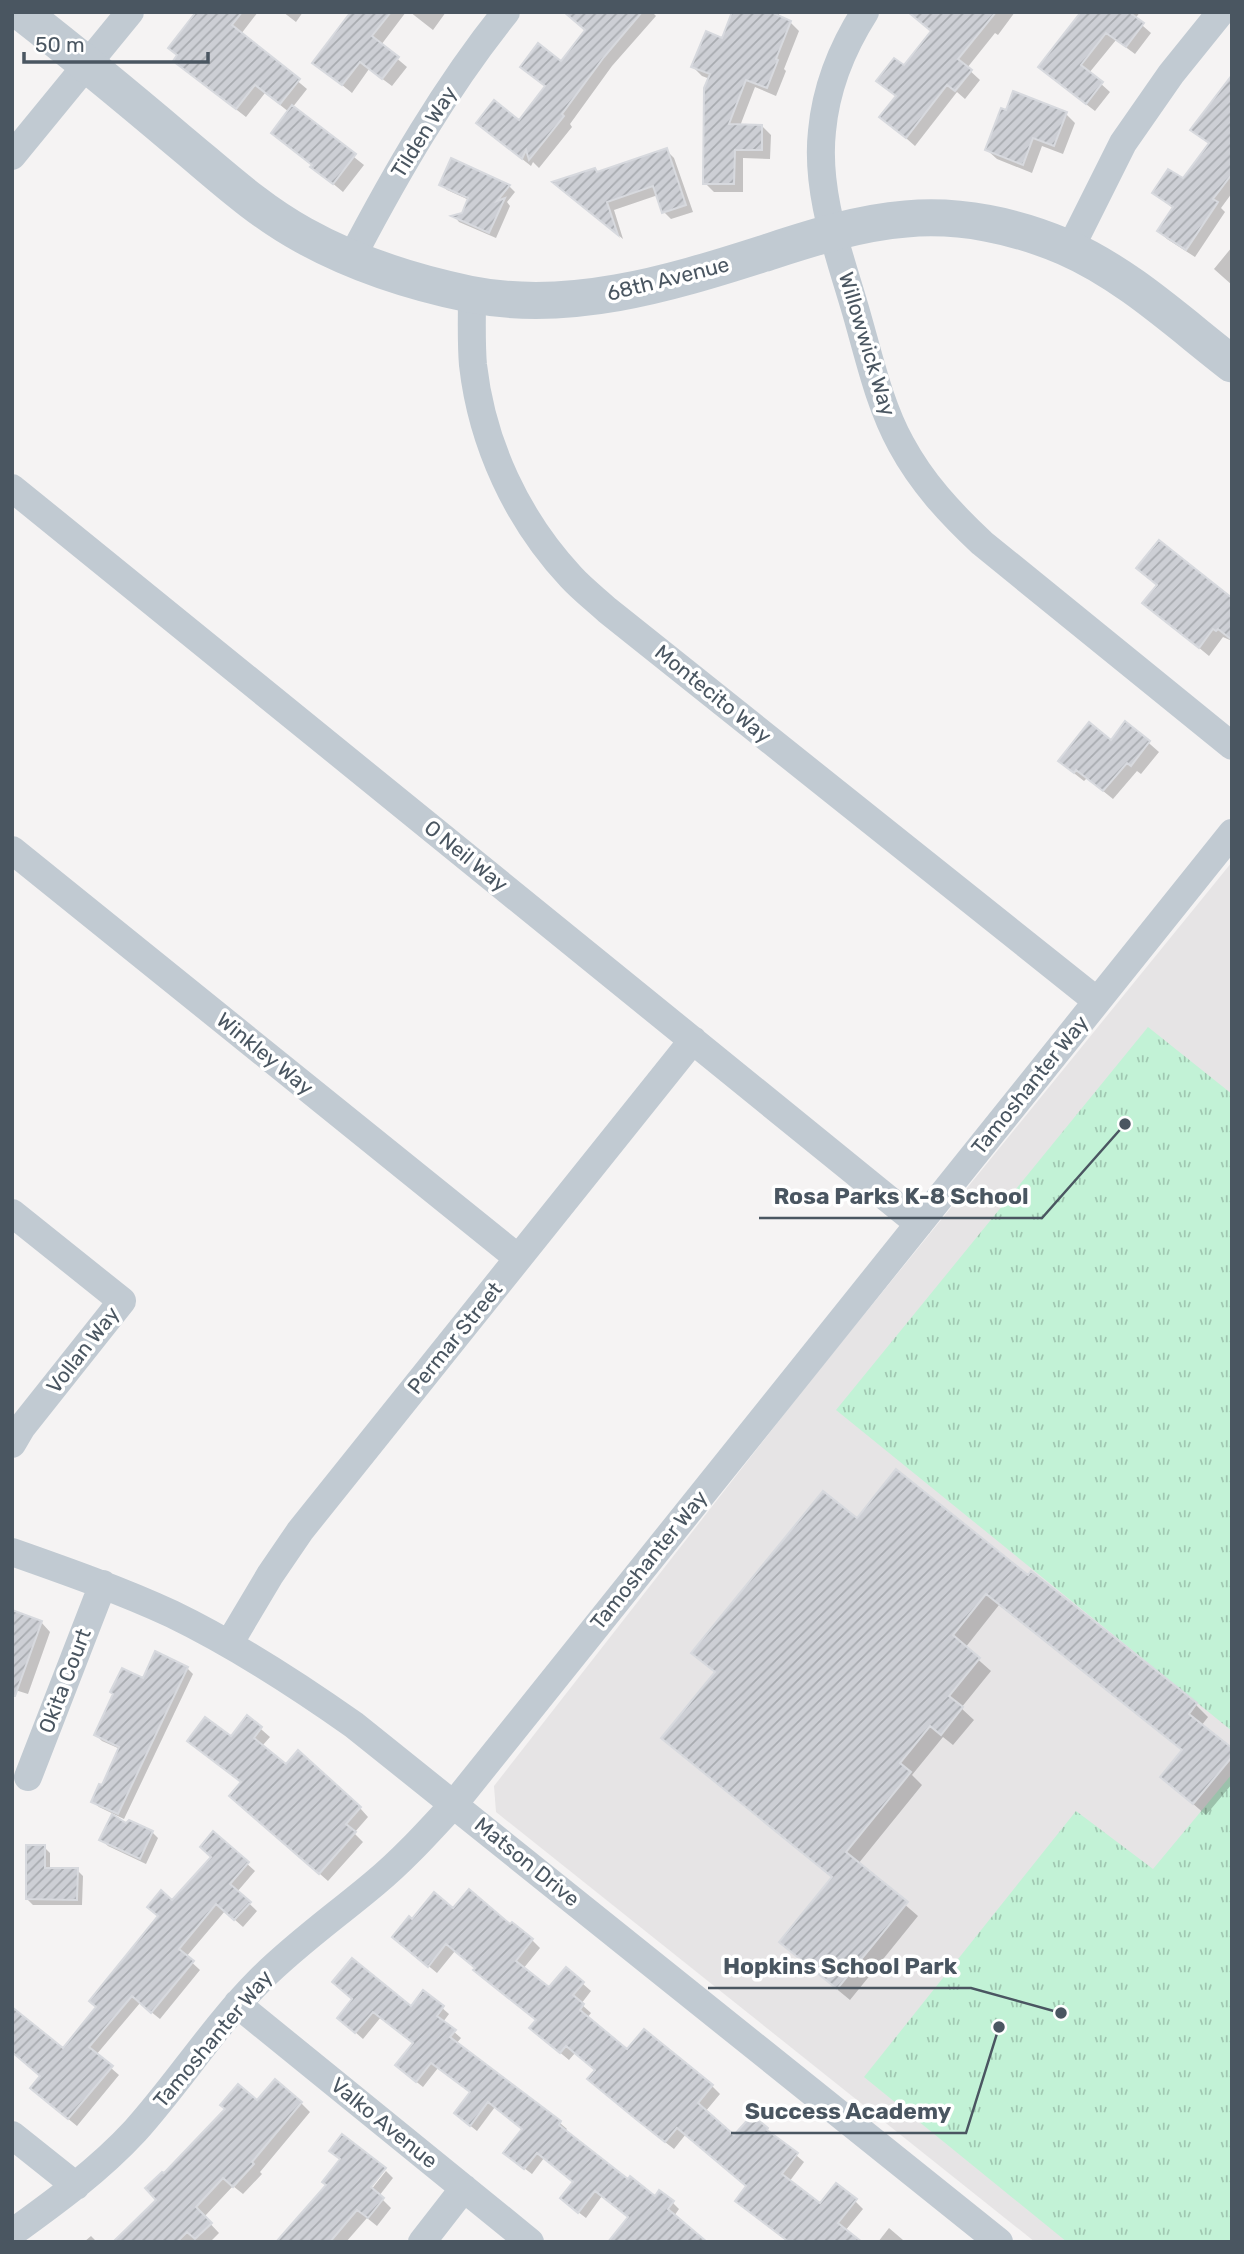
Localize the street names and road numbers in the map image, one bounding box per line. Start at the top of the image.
street label: Tilden Way [386,81,462,182]
street label: 68th Avenue [604,251,732,306]
street label: Willowwick Way [834,269,901,419]
street label: Montecito Way [650,639,777,748]
street label: O Neil Way [420,814,513,897]
street label: Winkley Way [212,1007,319,1100]
street label: Tamoshanter Way [966,1010,1094,1159]
street label: Permar Street [402,1277,507,1399]
street label: Vollan Way [41,1301,125,1398]
street label: Tamoshanter Way [585,1485,713,1634]
street label: Okita Court [33,1625,96,1737]
street label: Matson Drive [470,1812,585,1911]
street label: Tamoshanter Way [148,1965,278,2113]
street label: Valko Avenue [326,2072,443,2173]

